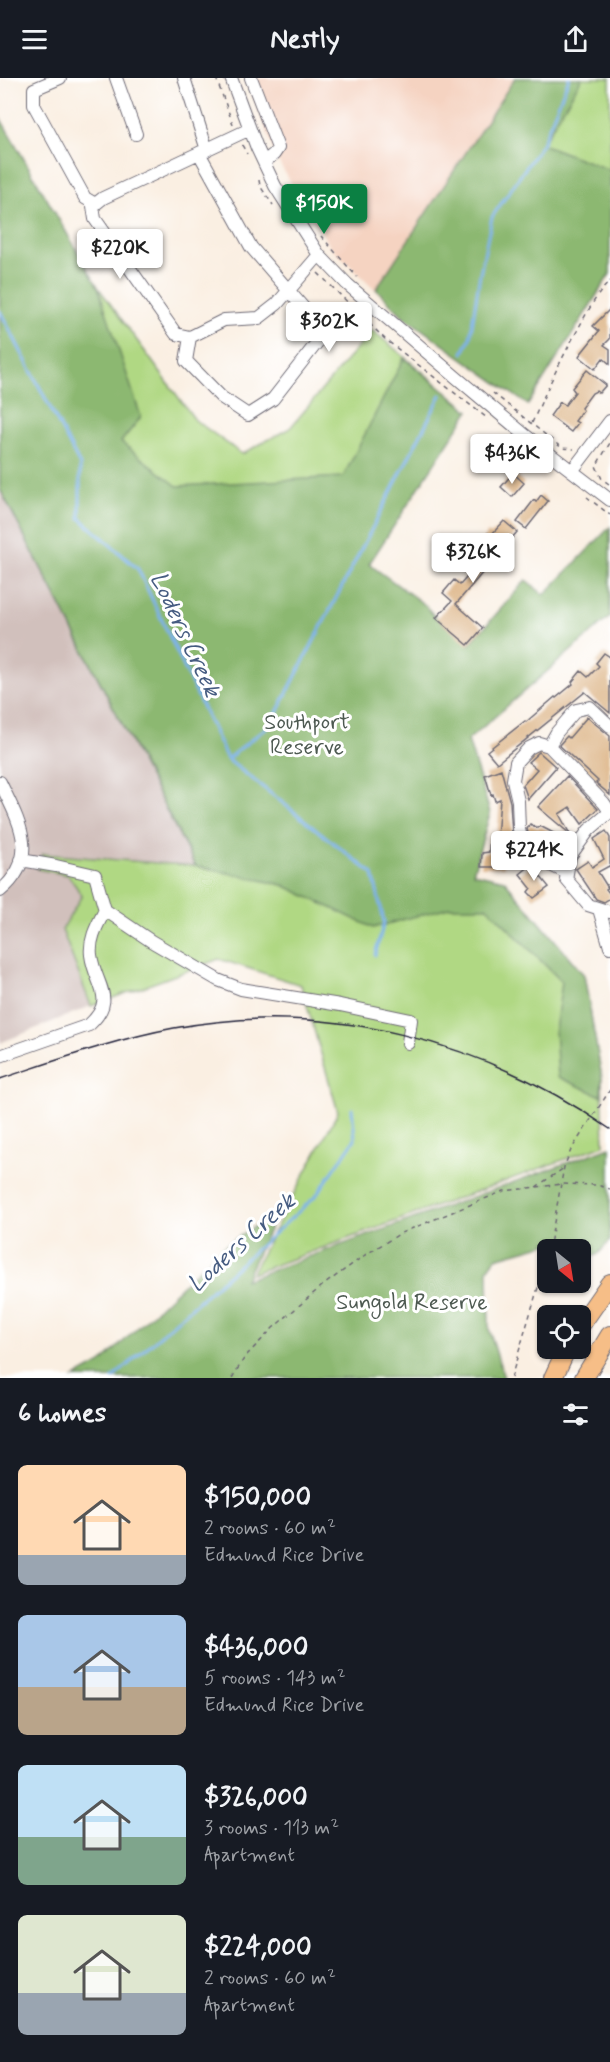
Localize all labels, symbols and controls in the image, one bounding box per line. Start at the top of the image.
text: Nestly [270,22,340,57]
icon: menu [18,23,51,56]
icon: share [559,23,592,56]
pin: $150K [282,184,366,235]
text: $150K [295,190,353,217]
pin: $220K [78,229,162,280]
text: $220K [91,235,149,262]
pin: $302K [287,302,371,353]
text: $302K [300,308,358,335]
pin: $436K [470,434,554,485]
text: $436K [484,440,540,467]
pin: $326K [431,533,515,584]
text: $326K [446,539,500,566]
water label: Loders Creek [142,567,228,704]
park label: Southport Reserve [264,709,350,762]
pin: $224K [492,831,576,882]
text: $224K [505,837,563,864]
water label: Loders Creek [182,1185,304,1300]
north arrow [537,1239,591,1293]
map controls [537,1239,591,1359]
park label: Sungold Reserve [336,1289,488,1320]
button: locate [537,1305,591,1359]
text: 6 homes [18,1397,106,1431]
icon: filters [559,1398,592,1431]
text: $150,000 [204,1481,311,1515]
icon: home [66,1489,138,1561]
text: 2 rooms · 60 m² [204,1515,336,1542]
text: Edmund Rice Drive [204,1542,364,1569]
text: $436,000 [204,1631,308,1665]
icon: home [66,1639,138,1711]
text: 5 rooms · 143 m² [204,1665,346,1692]
text: Edmund Rice Drive [204,1692,364,1719]
text: $326,000 [204,1781,308,1815]
icon: home [66,1789,138,1861]
text: 3 rooms · 113 m² [204,1815,339,1842]
text: Apartment [204,1842,295,1869]
text: $224,000 [204,1931,312,1965]
icon: home [66,1939,138,2011]
text: 2 rooms · 60 m² [204,1965,336,1992]
text: Apartment [204,1992,295,2019]

